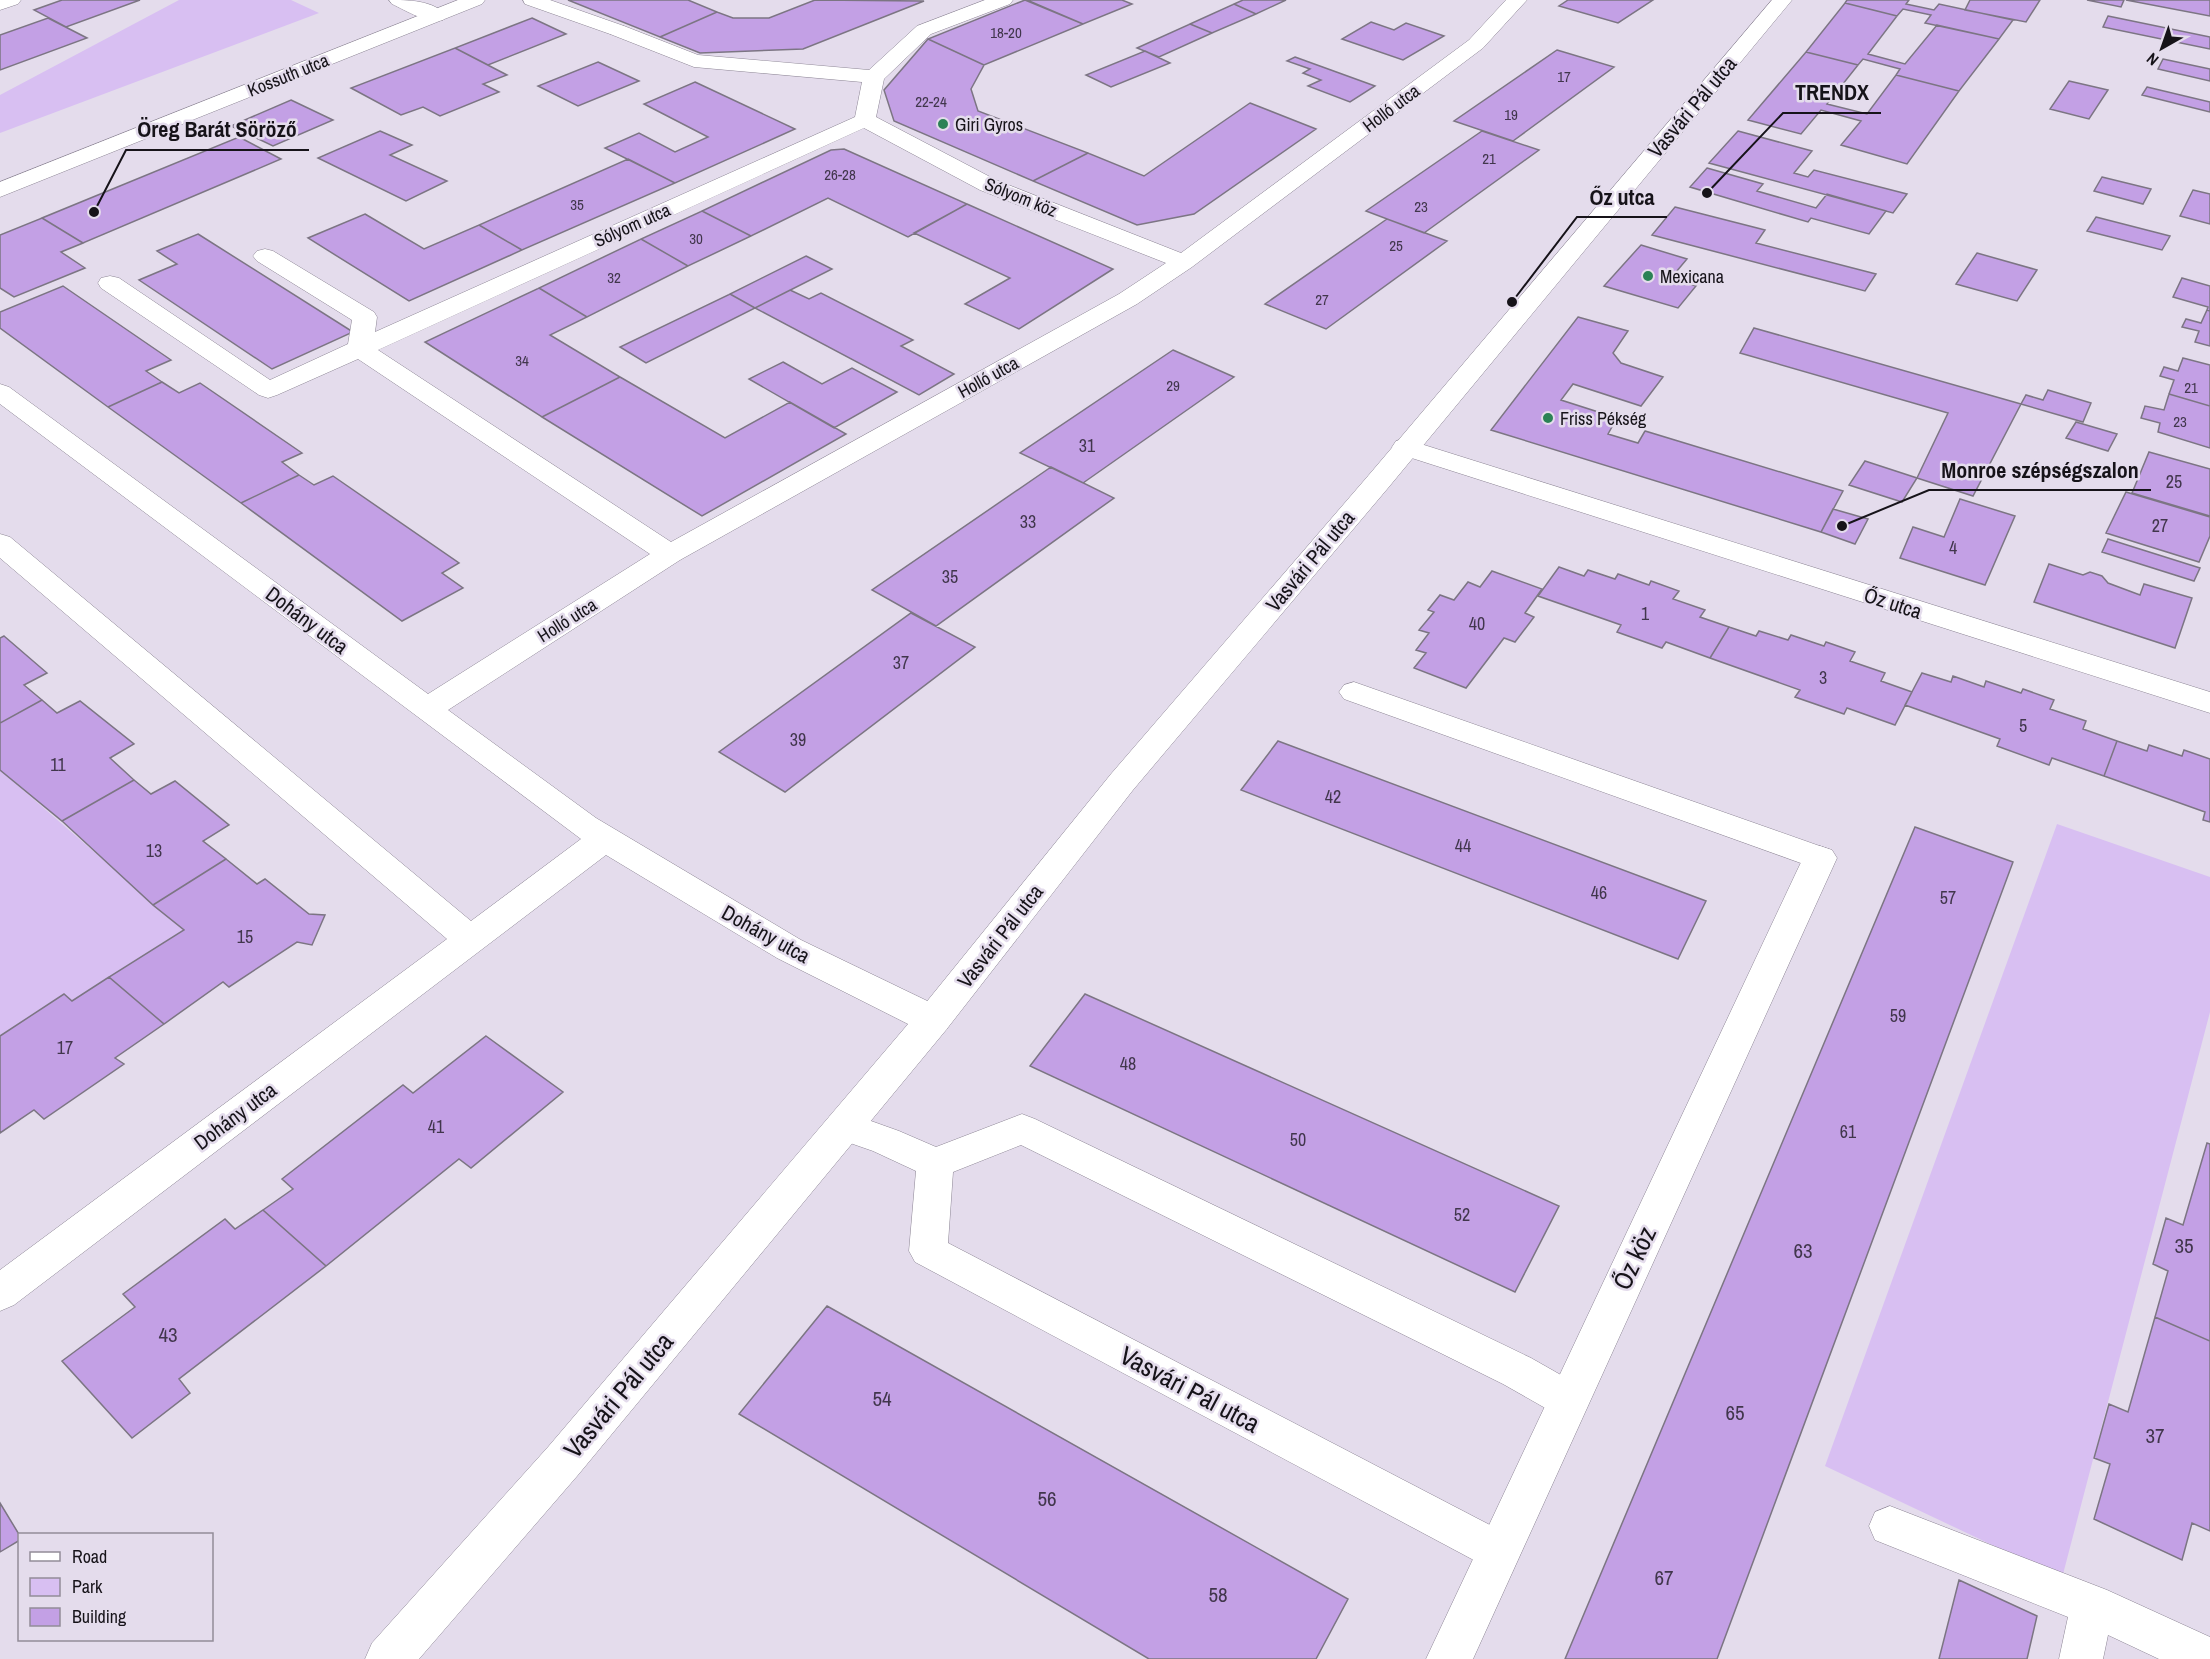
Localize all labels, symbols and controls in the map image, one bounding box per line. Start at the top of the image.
north arrow [2132,18,2192,78]
house number: 18-20 [990,22,1022,43]
street label: Kossuth utca [244,47,332,103]
text: N [2142,48,2163,71]
street label: Vasvári Pál utca [1641,50,1743,164]
house number: 17 [1557,66,1571,87]
callout: TRENDX [1783,73,1881,113]
text: TRENDX [1795,77,1870,107]
street label: Holló utca [1357,78,1425,138]
house number: 22-24 [915,91,947,112]
house number: 19 [1504,104,1518,125]
callout: Öreg Barát Söröző [126,110,309,150]
place label: Giri Gyros [955,112,1023,137]
text: Öreg Barát Söröző [137,114,297,144]
marker: Giri Gyros [936,117,950,131]
house number: 21 [1482,148,1496,169]
house number: 26-28 [824,164,856,185]
street label: Sólyom köz [981,171,1061,223]
callout: Őz utca [1577,177,1667,217]
text: Őz utca [1589,182,1655,212]
house number: 35 [570,194,584,215]
house number: 23 [1414,196,1428,217]
street label: Sólyom utca [590,197,674,253]
house number: 30 [689,228,703,249]
house number: 25 [1389,235,1403,256]
place label: Mexicana [1660,264,1724,289]
house number: 32 [607,267,621,288]
marker: Mexicana [1641,269,1655,283]
house number: 27 [1315,289,1329,310]
house number: 34 [515,350,529,371]
street label: Holló utca [953,350,1023,404]
house number: 29 [1166,375,1180,396]
house number: 21 [2184,377,2198,398]
place label: Friss Pékség [1560,406,1647,431]
marker: Friss Pékség [1541,411,1555,425]
house number: 23 [2173,411,2187,432]
house number: 31 [1079,433,1096,458]
callout: Monroe szépségszalon [1929,450,2151,490]
text: Monroe szépségszalon [1941,455,2139,485]
house number: 25 [2166,469,2182,494]
street label: Vasvári Pál utca [1259,504,1361,618]
house number: 33 [1020,509,1036,534]
house number: 27 [2152,513,2168,538]
house number: 4 [1949,535,1957,560]
house number: 35 [942,564,958,589]
street label: Dohány utca [260,579,355,661]
street label: Őz utca [1860,580,1926,626]
street label: Holló utca [533,592,601,648]
house number: 1 [1641,601,1650,626]
house number: 40 [1469,611,1485,636]
house number: 37 [893,650,909,675]
house number: 3 [1819,665,1827,690]
house number: 5 [2019,713,2027,738]
house number: 39 [790,727,806,752]
house number: 11 [50,752,66,777]
house number: 42 [1325,784,1341,809]
house number: 44 [1455,833,1471,858]
house number: 13 [146,838,162,863]
street label: Vasvári Pál utca [950,878,1050,994]
house number: 46 [1591,880,1607,905]
house number: 57 [1940,885,1956,910]
street label: Dohány utca [717,898,816,970]
house number: 15 [237,924,253,949]
house number: 59 [1890,1003,1906,1028]
house number: 17 [57,1035,73,1060]
house number: 48 [1120,1051,1136,1076]
street label: Dohány utca [188,1075,283,1157]
house number: 41 [428,1114,445,1139]
house number: 61 [1840,1119,1857,1144]
house number: 50 [1290,1127,1306,1152]
house number: 52 [1454,1202,1470,1227]
street label: Őz köz [1604,1221,1664,1295]
house number: 35 [2174,1231,2194,1260]
house number: 63 [1793,1236,1813,1265]
house number: 43 [158,1320,178,1349]
street label: Vasvári Pál utca [555,1325,681,1465]
street label: Vasvári Pál utca [1114,1337,1266,1441]
house number: 54 [872,1384,892,1413]
house number: 65 [1725,1398,1745,1427]
house number: 37 [2145,1421,2165,1450]
house number: 56 [1037,1484,1057,1513]
legend [18,1533,213,1641]
text: Road [72,1544,107,1569]
house number: 67 [1654,1563,1674,1592]
text: Park [72,1574,103,1599]
house number: 58 [1208,1580,1228,1609]
text: Building [72,1604,127,1629]

